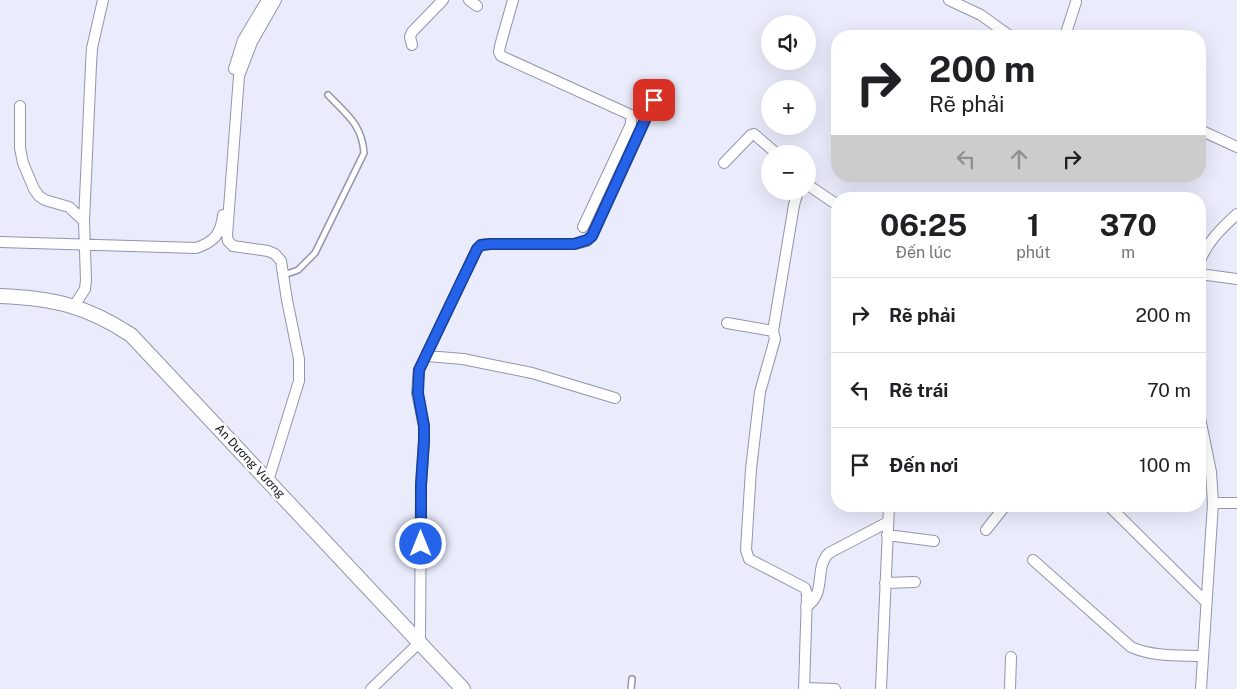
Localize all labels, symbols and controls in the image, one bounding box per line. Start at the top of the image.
map controls [761,15,816,200]
button: sound [761,15,816,70]
text: 200 m [929,49,1035,90]
icon: right [846,50,911,115]
pin [633,79,675,121]
button: + [761,80,816,135]
icon: arrive [640,86,668,114]
text: Rẽ phải [929,91,1005,117]
button: − [761,145,816,200]
icon: left [952,145,980,173]
icon: ahead [1005,145,1033,173]
icon: right [1058,145,1086,173]
text: 06:25 [880,207,967,243]
text: 1 [1027,207,1040,243]
text: 370 [1100,207,1157,243]
text: Đến lúc [896,243,952,262]
text: phút [1016,243,1051,262]
text: m [1121,243,1135,262]
icon: right [846,301,874,329]
text: Rẽ phải [889,304,956,326]
text: 200 m [1135,304,1191,326]
icon: left [846,376,874,404]
text: Rẽ trái [889,379,948,401]
text: 70 m [1147,379,1191,401]
street label: An Dương Vương [212,421,288,501]
icon: arrive [846,451,874,479]
text: Đến nơi [889,454,958,476]
text: 100 m [1139,454,1191,476]
position arrow [394,517,446,569]

